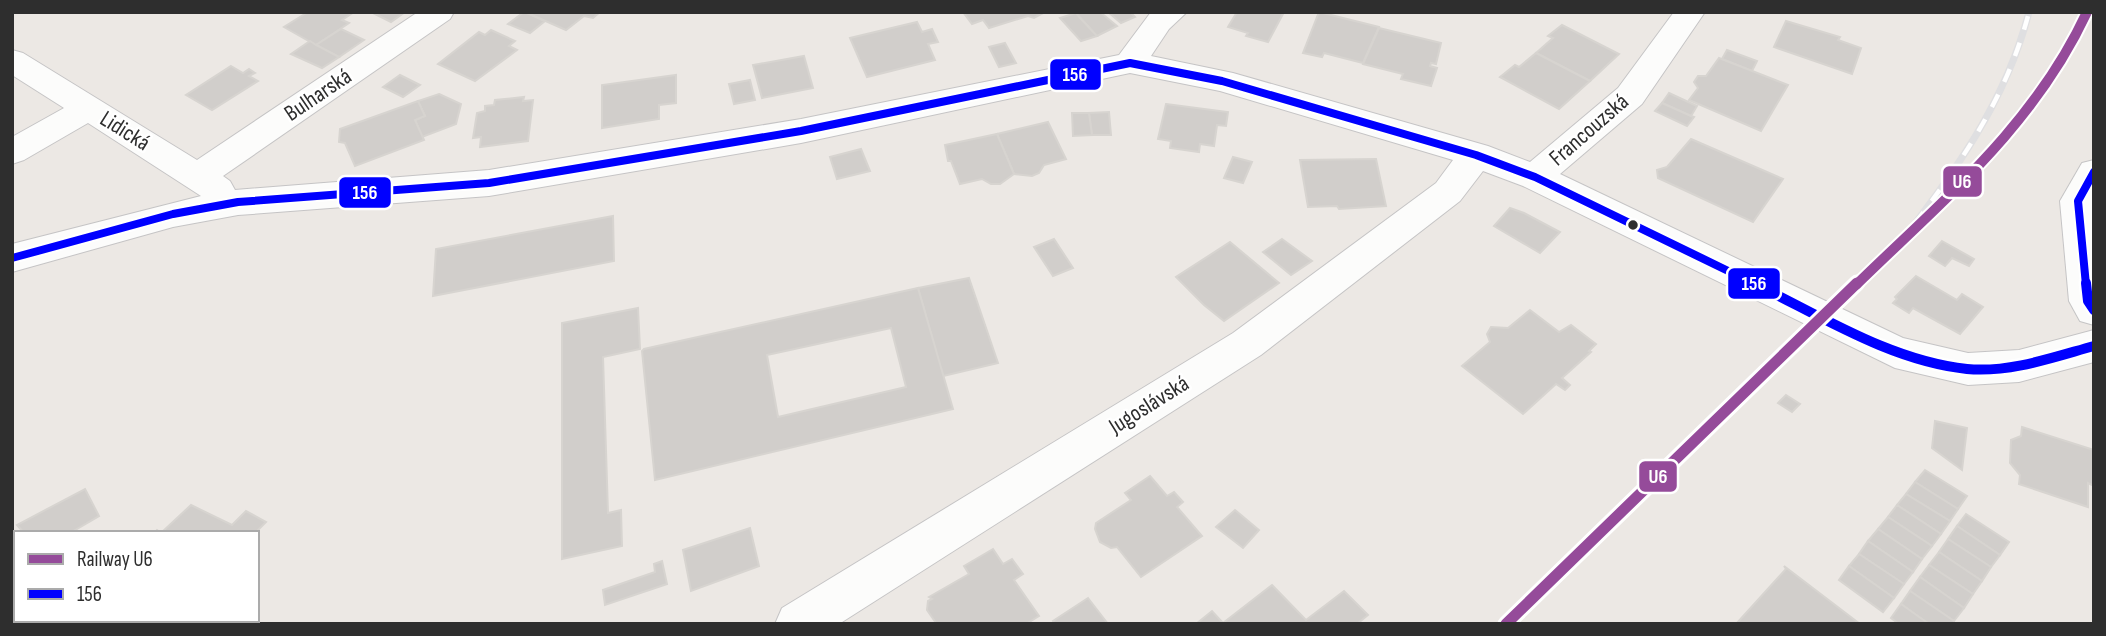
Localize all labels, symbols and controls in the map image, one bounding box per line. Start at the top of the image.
line badge: 156 [1049,58,1102,91]
street label: Bulharská [279,62,357,128]
text: 156 [1063,64,1087,87]
street label: Francouzská [1544,88,1634,172]
street label: Lidická [95,105,155,157]
line badge: U6 [1942,165,1983,198]
text: U6 [1953,171,1971,194]
line badge: 156 [338,176,392,209]
text: 156 [353,182,377,205]
unlabelled marker [1626,218,1640,232]
line badge: 156 [1727,267,1781,300]
text: 156 [1742,273,1766,296]
street label: Jugoslávská [1103,370,1194,441]
line badge: U6 [1638,460,1678,493]
text: U6 [1649,466,1667,489]
legend [14,531,259,622]
text: Railway U6 [77,547,153,572]
text: 156 [77,582,102,607]

